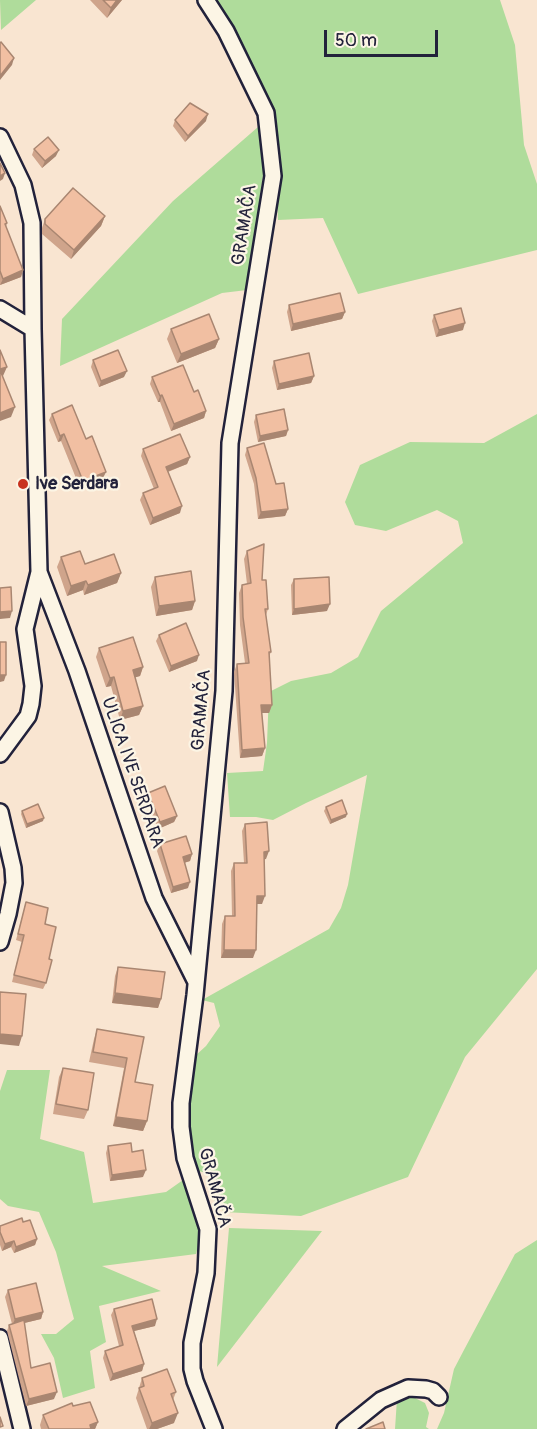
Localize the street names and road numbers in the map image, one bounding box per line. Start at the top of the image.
street label: GRAMAČA [228,183,262,267]
street label: GRAMAČA [188,668,216,752]
street label: ULICA IVE SERDARA [96,695,168,851]
street label: GRAMAČA [193,1146,235,1230]

